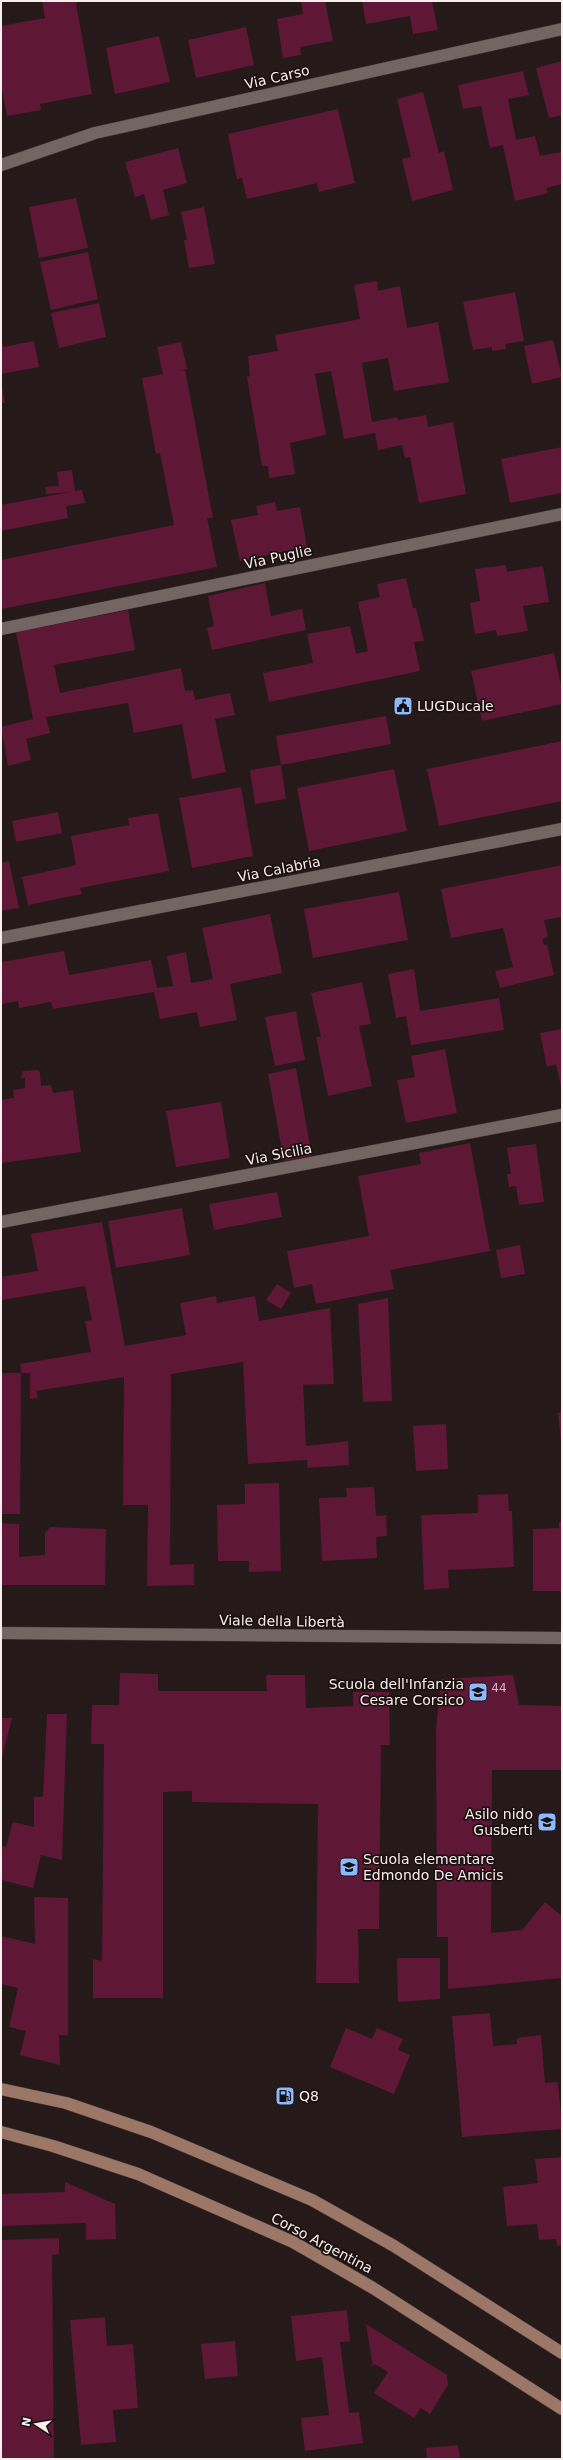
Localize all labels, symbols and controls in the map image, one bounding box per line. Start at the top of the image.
street label: Via Carso [243,62,311,92]
street label: Via Puglie [243,542,313,572]
public building icon: LUGDucale [392,695,414,717]
place label: LUGDucale [417,698,494,714]
street label: Via Calabria [236,853,322,885]
street label: Via Sicilia [245,1140,313,1168]
street label: Viale della Libertà [219,1612,345,1630]
place label: Scuola dell'Infanzia Cesare Corsico [329,1676,464,1708]
school or university icon: Scuola dell'Infanzia Cesare Corsico [467,1681,489,1703]
house number: 44 [491,1681,507,1695]
place label: Asilo nido Gusberti [465,1806,533,1838]
school or university icon: Asilo nido Gusberti [536,1811,558,1833]
place label: Scuola elementare Edmondo De Amicis [363,1851,504,1883]
school or university icon: Scuola elementare Edmondo De Amicis [338,1856,360,1878]
fuel station icon: Q8 [274,2085,296,2107]
place label: Q8 [299,2088,319,2104]
street label: Corso Argentina [268,2209,376,2277]
north arrow [16,2404,56,2444]
text: N [19,2416,34,2428]

